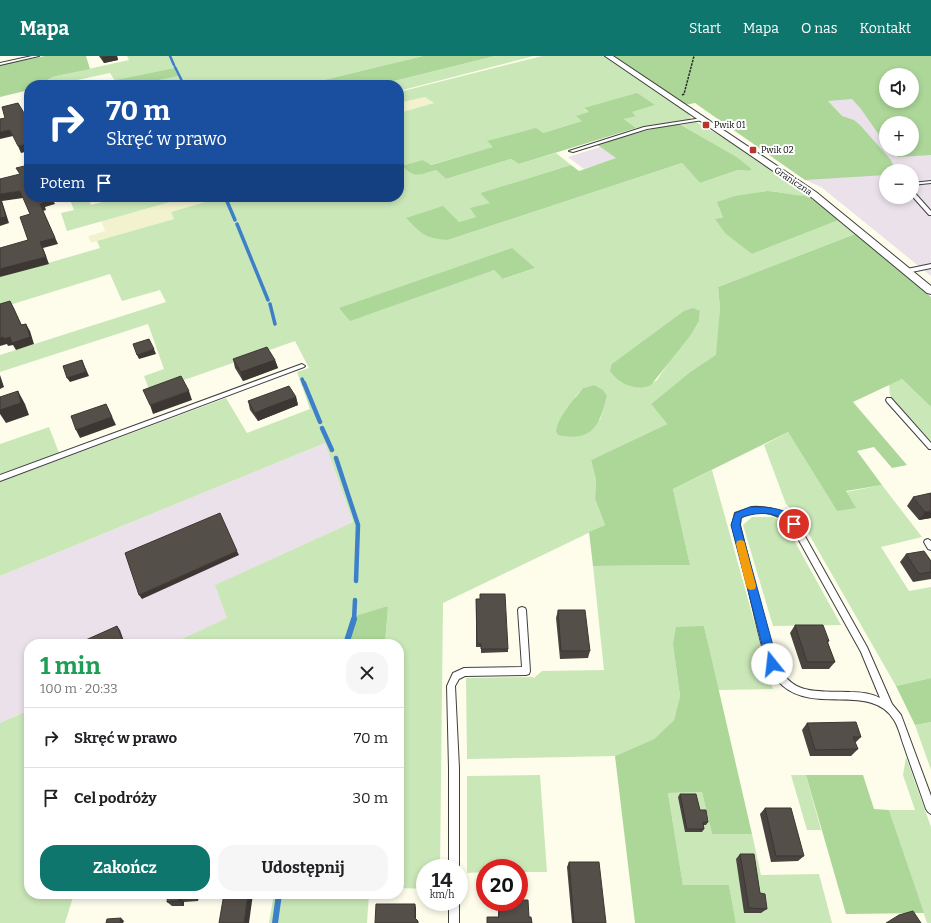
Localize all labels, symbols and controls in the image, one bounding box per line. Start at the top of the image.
text: Mapa [20,17,69,40]
text: Start [689,20,721,37]
text: Mapa [743,20,779,37]
text: O nas [801,20,837,37]
text: Kontakt [859,20,911,37]
map controls [879,68,919,204]
button: sound [879,68,919,108]
text: 70 m [106,94,170,127]
icon: right [40,96,92,148]
button: + [879,116,919,156]
marker: Pwik 01 [701,120,711,130]
place label: Pwik 01 [714,120,746,130]
text: Skręć w prawo [106,128,227,150]
marker: Pwik 02 [748,145,758,155]
place label: Pwik 02 [761,145,794,155]
button: − [879,164,919,204]
street label: Graniczna [772,165,814,197]
icon: arrive [93,172,115,194]
text: Potem [40,174,85,192]
pin [777,507,811,541]
icon: arrive [783,513,805,535]
position arrow [751,643,793,685]
text: 1 min [40,652,101,680]
button: close [346,652,388,694]
text: 100 m · 20:33 [40,681,118,696]
icon: right [40,727,62,749]
text: Skręć w prawo [74,729,177,747]
text: 70 m [354,729,388,747]
icon: arrive [40,787,62,809]
text: Cel podróży [74,789,157,807]
text: 30 m [353,789,388,807]
button: Zakończ [40,845,210,891]
button: Udostępnij [218,845,388,891]
speed limit sign: 20 [476,859,528,911]
text: 14 [432,868,452,892]
text: km/h [430,889,454,901]

